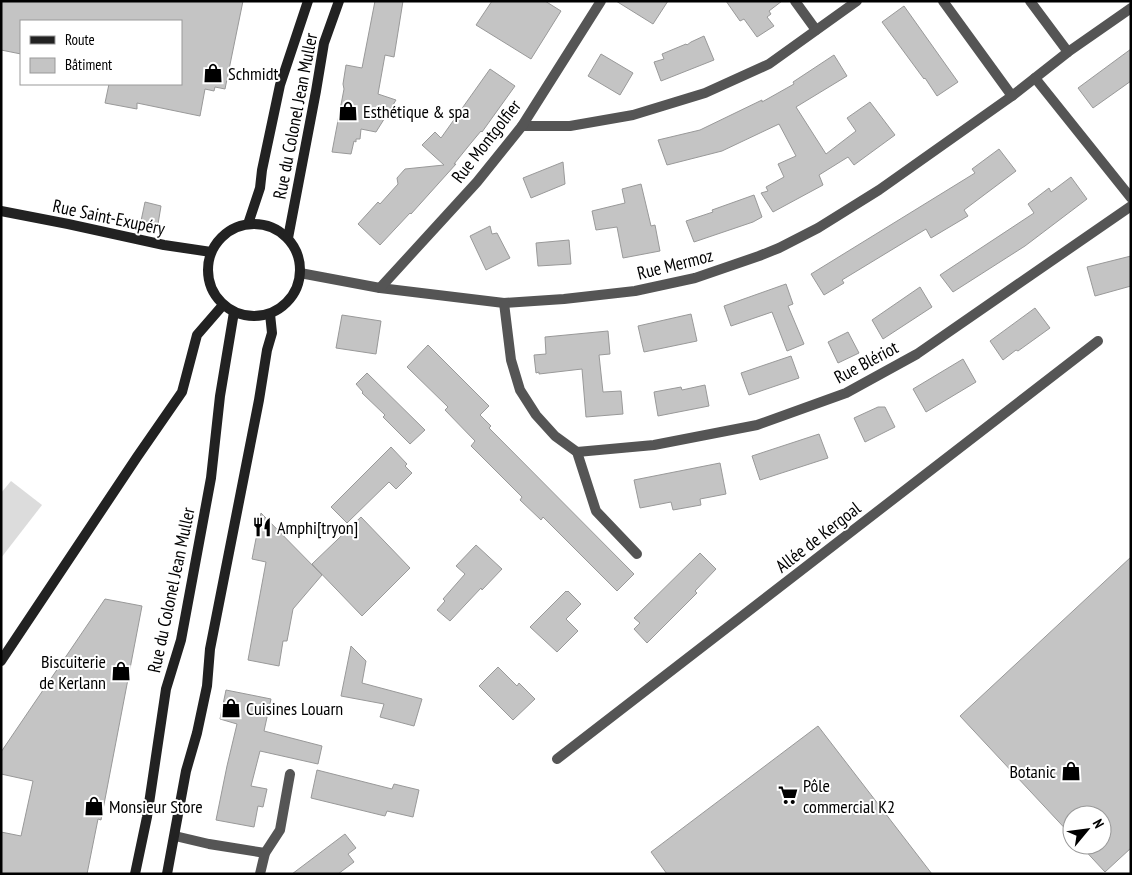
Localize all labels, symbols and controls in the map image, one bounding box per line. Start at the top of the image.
legend [20,20,182,85]
text: Route [65,30,95,49]
street label: Rue du Colonel Jean Muller [268,31,322,201]
text: Bâtiment [65,55,112,74]
shop icon: Schmidt [202,62,224,84]
place label: Schmidt [228,62,278,85]
street label: Rue Montgolfier [446,95,526,187]
shop icon: Esthétique & spa [337,100,359,122]
place label: Esthétique & spa [363,100,470,123]
street label: Rue Saint-Exupéry [51,194,167,240]
street label: Rue Mermoz [635,243,715,285]
street label: Rue Blériot [830,336,902,388]
street label: Allée de Kergoal [771,496,866,577]
street label: Rue du Colonel Jean Muller [142,505,200,675]
restaurant icon: Amphi[tryon] [251,516,273,538]
place label: Amphi[tryon] [277,516,358,539]
place label: Biscuiterie de Kerlann [39,650,106,694]
shop icon: Biscuiterie de Kerlann [110,660,132,682]
shop icon: Cuisines Louarn [220,697,242,719]
place label: Cuisines Louarn [246,697,343,720]
place label: Botanic [1009,760,1057,783]
shop icon: Botanic [1060,760,1082,782]
place label: Pôle commercial K2 [803,774,895,818]
supermarket icon: Pôle commercial K2 [777,784,799,806]
shop icon: Monsieur Store [83,795,105,817]
place label: Monsieur Store [109,795,203,818]
north arrow [1062,805,1112,855]
text: N [1089,816,1108,831]

